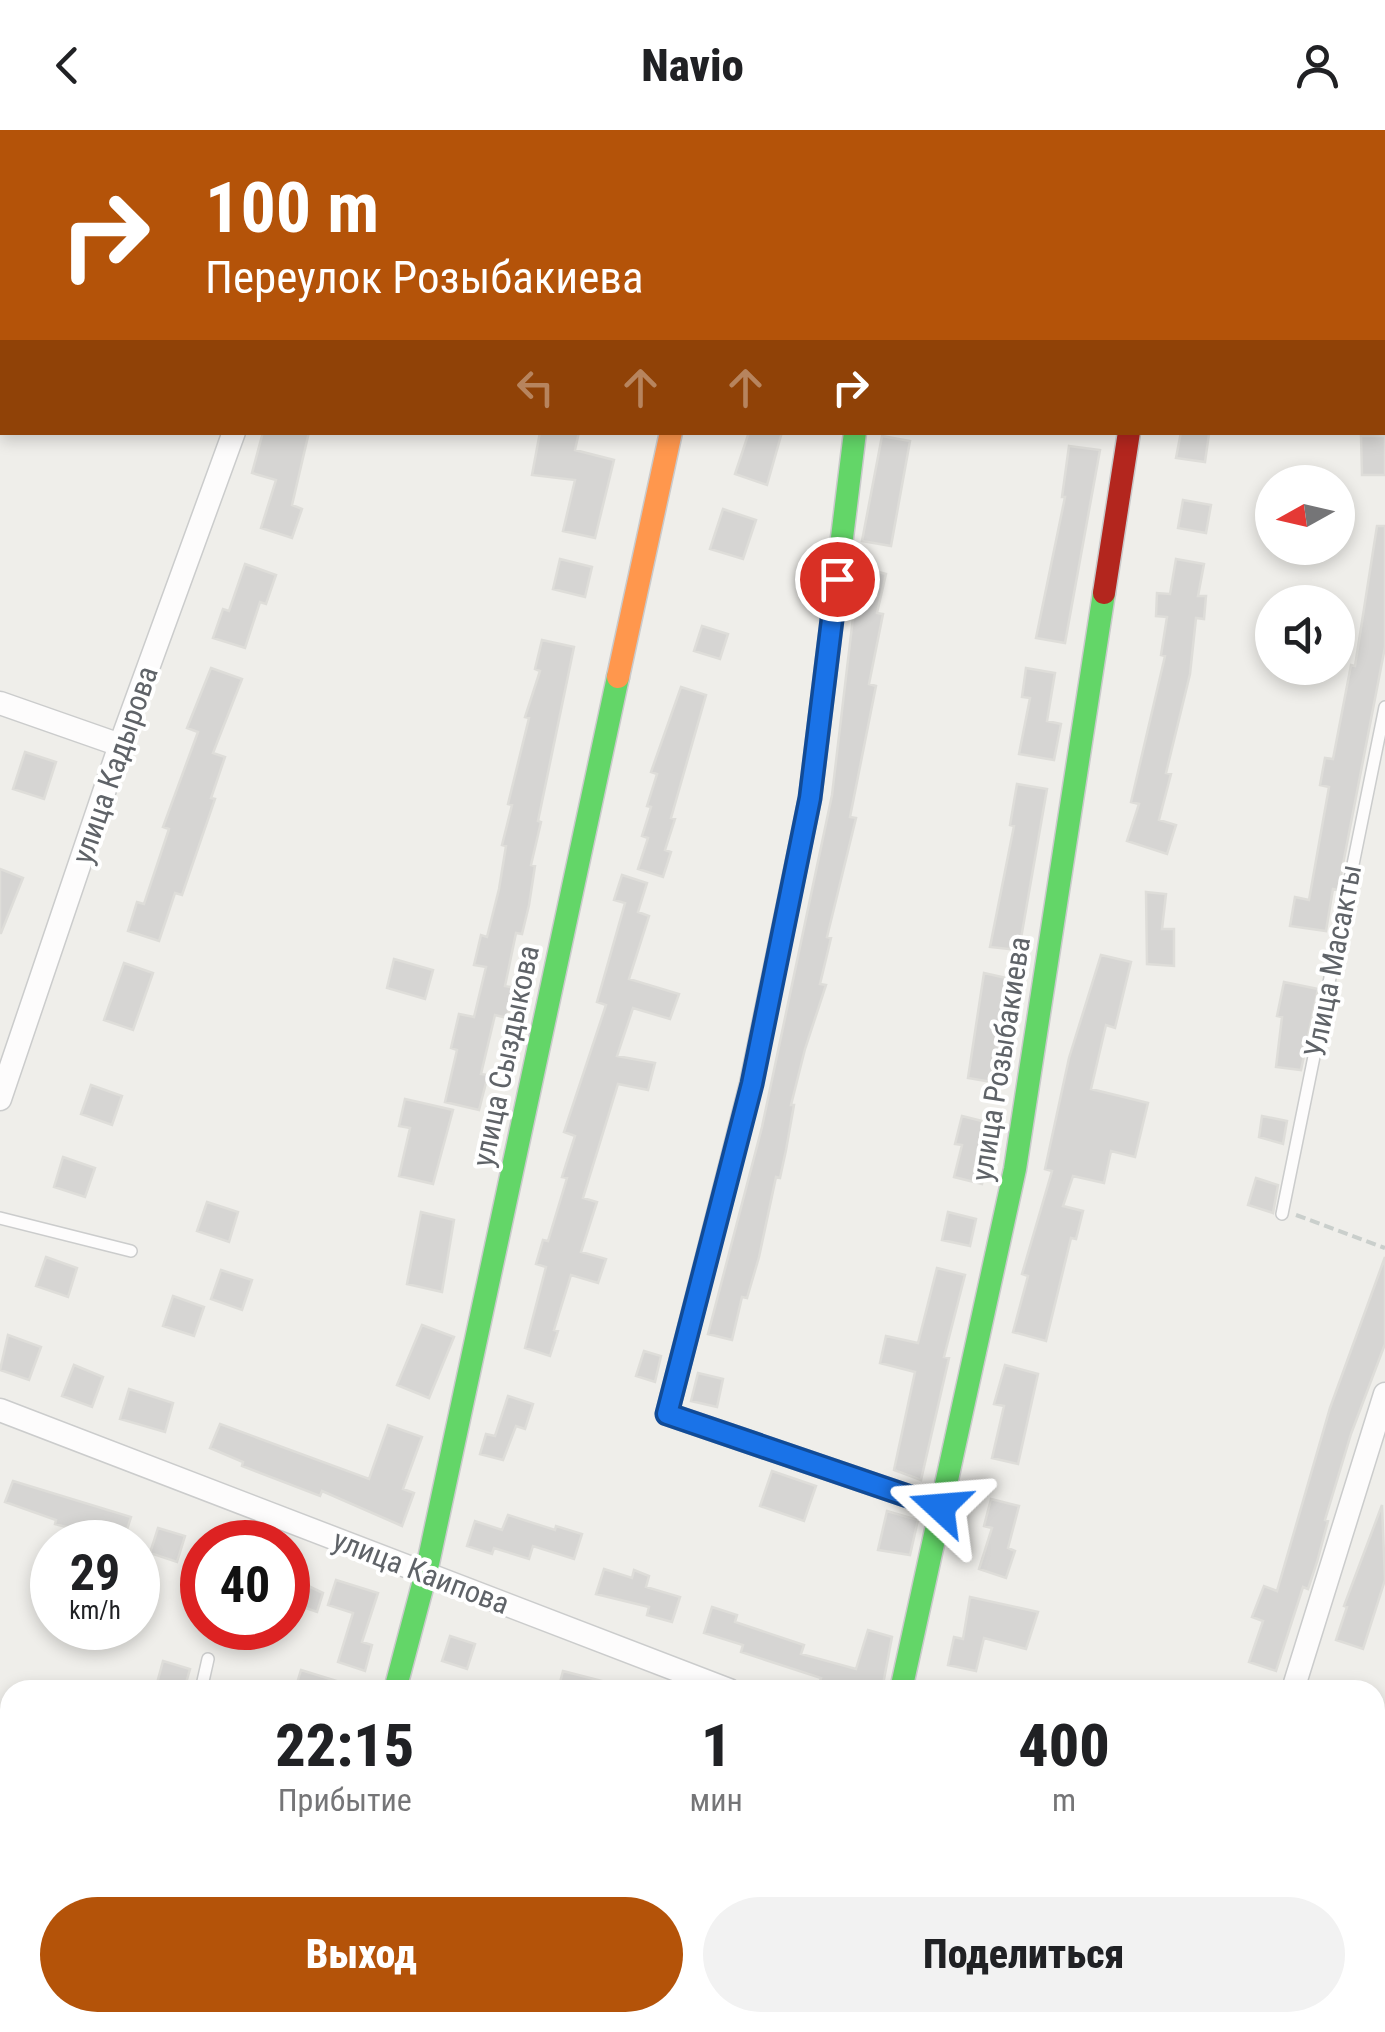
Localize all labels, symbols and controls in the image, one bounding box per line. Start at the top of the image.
icon: back [40,38,95,93]
icon: person [1290,38,1345,93]
text: Navio [641,39,744,92]
text: 100 m [205,167,379,249]
icon: right [40,170,170,300]
text: Переулок Розыбакиева [205,251,644,304]
icon: left [508,360,563,415]
icon: ahead [613,360,668,415]
icon: ahead [718,360,773,415]
icon: right [823,360,878,415]
north arrow [1255,465,1355,565]
map controls [1255,465,1355,685]
pin [795,537,880,622]
icon: arrive [810,552,865,607]
button: sound [1255,585,1355,685]
street label: улица Кадырова [64,662,165,868]
street label: Улица Масакты [1297,861,1368,1060]
street label: улица Розыбакиева [964,934,1037,1184]
street label: улица Сыздыкова [465,942,546,1170]
position arrow [888,1455,992,1559]
speed limit sign: 40 [180,1520,310,1650]
street label: улица Каипова [328,1522,514,1621]
text: 29 [70,1544,120,1602]
text: km/h [69,1596,121,1625]
text: 22:15 [275,1710,414,1781]
text: 1 [701,1710,731,1781]
text: 400 [1018,1710,1110,1781]
text: Прибытие [278,1781,412,1819]
text: мин [690,1781,743,1819]
text: m [1052,1781,1076,1819]
button: Выход [40,1897,683,2012]
button: Поделиться [703,1897,1345,2012]

